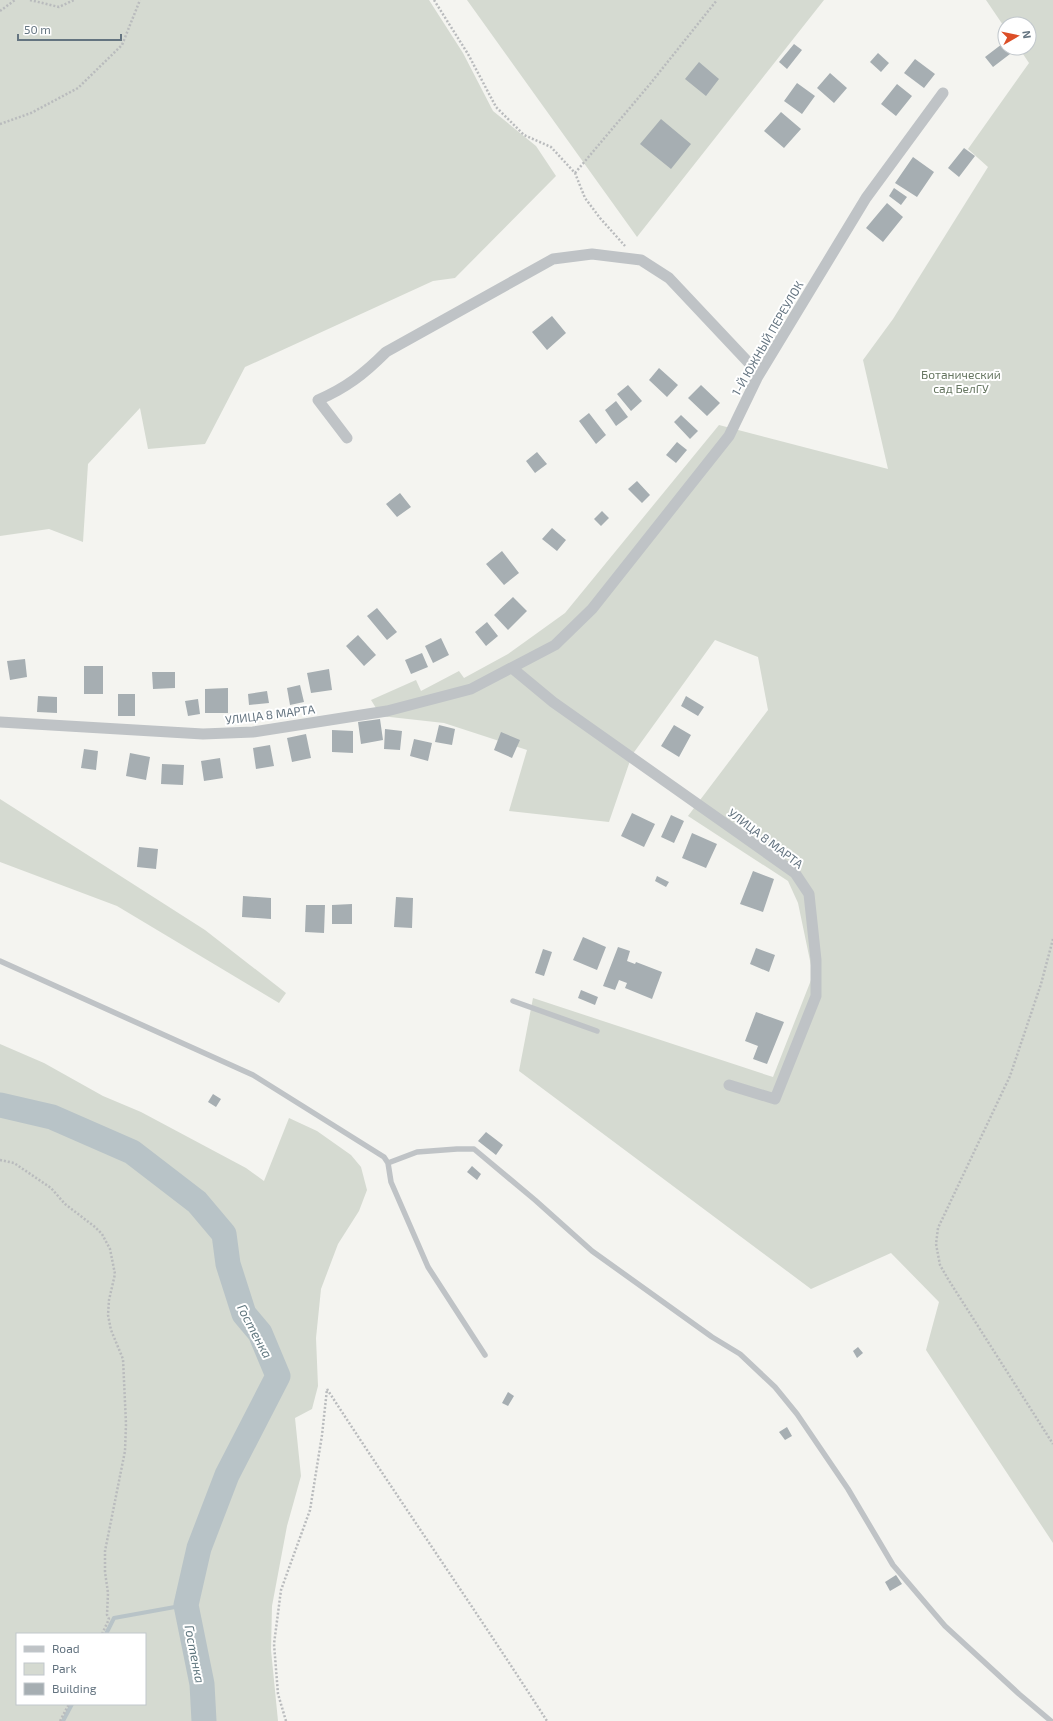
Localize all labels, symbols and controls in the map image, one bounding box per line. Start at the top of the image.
scale bar [18,16,121,42]
north arrow [997,16,1037,56]
text: 50 m [24,22,51,36]
text: N [1020,29,1034,39]
street label: 1-Й ЮЖНЫЙ ПЕРЕУЛОК [728,278,806,398]
park label: Ботанический сад БелГУ [921,367,1001,395]
street label: УЛИЦА 8 МАРТА [224,701,316,726]
street label: УЛИЦА 8 МАРТА [726,805,807,871]
water label: Гостенка [234,1301,276,1361]
water label: Гостенка [182,1624,208,1684]
legend [16,1633,146,1705]
text: Road [52,1641,80,1655]
text: Park [52,1661,77,1675]
text: Building [52,1681,97,1695]

